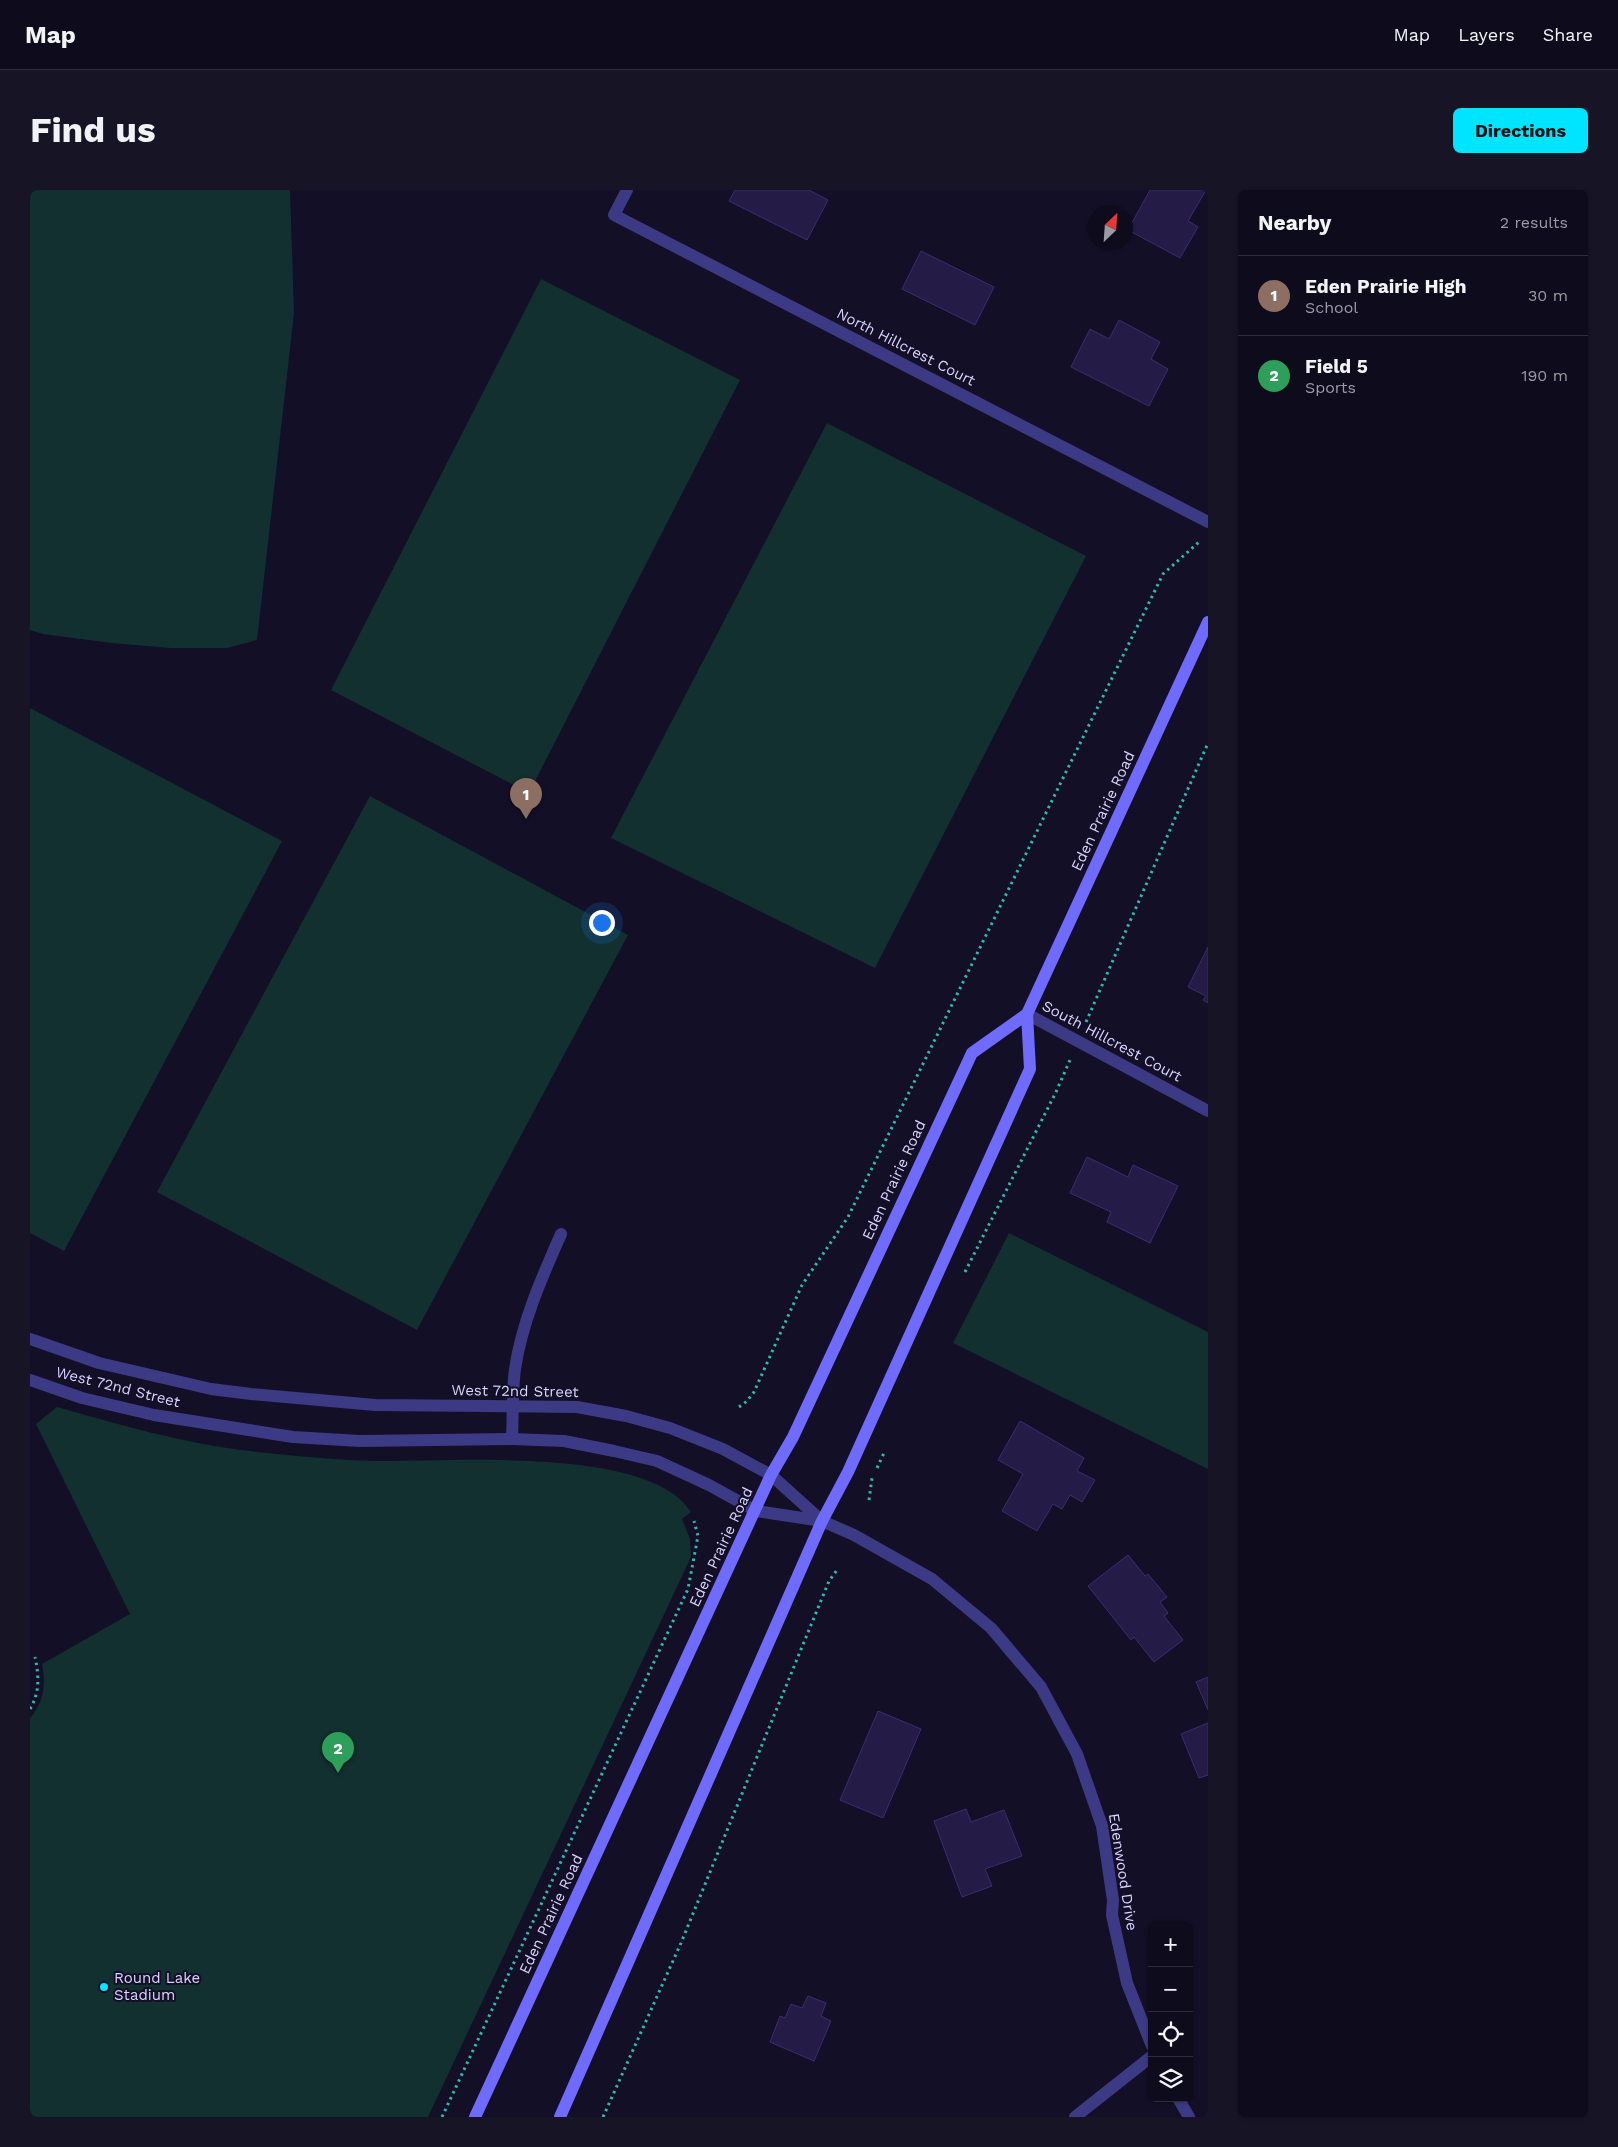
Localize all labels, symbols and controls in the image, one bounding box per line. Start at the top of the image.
text: Map [25,21,76,49]
text: Map [1393,24,1430,45]
text: Layers [1458,24,1515,45]
text: Share [1543,24,1593,45]
button: Directions [1453,108,1588,153]
text: Find us [30,109,156,151]
north arrow [1088,205,1133,250]
text: Nearby [1258,210,1331,235]
text: 2 results [1500,213,1568,232]
text: Eden Prairie High [1305,275,1466,298]
text: 1 [1271,286,1277,305]
text: 30 m [1528,286,1568,305]
text: School [1305,298,1358,317]
street label: North Hillcrest Court [834,304,979,390]
text: Field 5 [1305,355,1368,378]
text: 2 [1269,366,1279,385]
text: 190 m [1521,366,1568,385]
text: Sports [1305,378,1356,397]
street label: Eden Prairie Road [1067,748,1139,874]
pin: 1 [510,778,542,819]
your location [589,910,615,936]
street label: South Hillcrest Court [1039,997,1185,1086]
street label: Eden Prairie Road [858,1117,930,1243]
street label: West 72nd Street [54,1363,183,1411]
street label: West 72nd Street [451,1381,580,1401]
street label: Eden Prairie Road [685,1484,757,1610]
pin: 2 [322,1732,354,1773]
street label: Edenwood Drive [1105,1812,1141,1932]
street label: Eden Prairie Road [515,1851,587,1977]
map controls [1148,1922,1193,2102]
button: + [1148,1922,1193,1967]
button: − [1148,1967,1193,2012]
place label: Round Lake Stadium [114,1969,200,2004]
marker: Round Lake Stadium [98,1981,110,1993]
button: locate [1148,2012,1193,2057]
button: layers [1148,2057,1193,2102]

